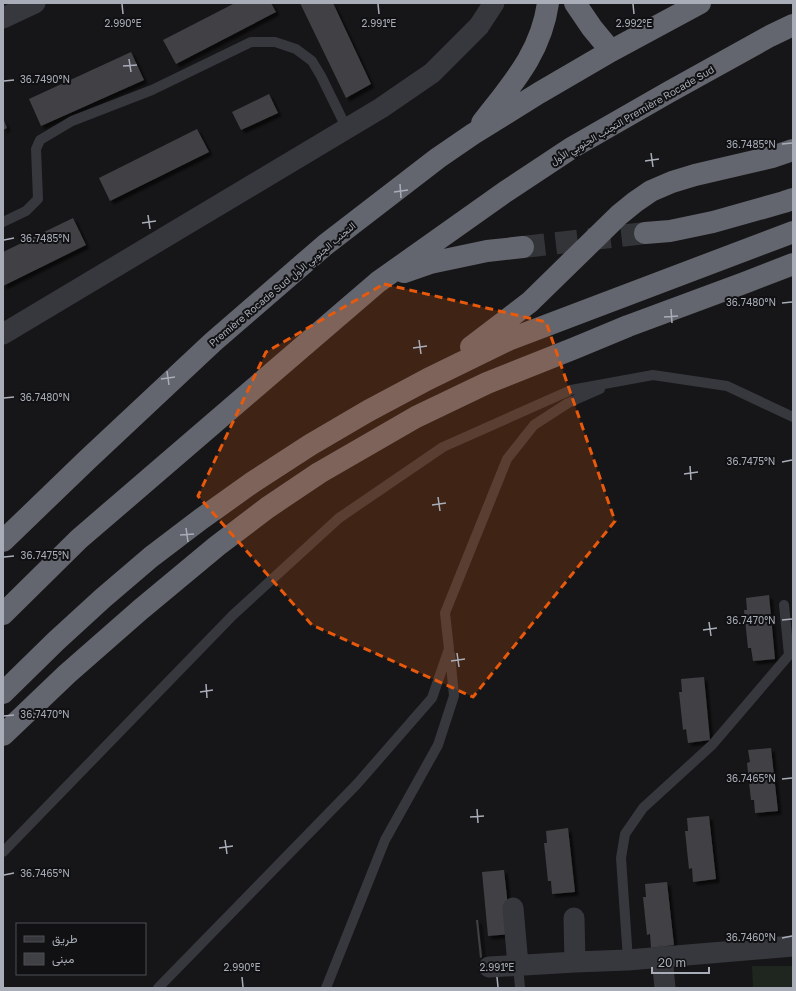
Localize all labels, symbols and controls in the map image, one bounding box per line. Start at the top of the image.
text: 2.990°E [104,17,142,29]
text: 2.991°E [362,17,396,29]
text: 2.992°E [616,17,652,29]
street label: التجنب الجنوبي الأول Première Rocade Sud [548,63,718,170]
text: 36.7490°N [20,73,70,85]
text: 36.7485°N [726,138,776,150]
street label: Première Rocade Sud التجنب الجنوبي الأول [206,219,360,351]
text: 36.7485°N [20,232,70,244]
text: 36.7480°N [726,296,776,308]
text: 36.7480°N [20,391,70,403]
text: 36.7475°N [727,455,775,467]
text: 36.7475°N [21,549,69,561]
text: 36.7470°N [726,614,776,626]
text: 36.7470°N [20,708,70,720]
text: 36.7465°N [726,772,776,784]
text: 36.7465°N [20,867,70,879]
legend [16,923,146,975]
text: طريق [52,931,78,947]
text: 36.7460°N [726,931,776,943]
scale bar [652,949,709,975]
text: مبنى [52,951,74,967]
text: 20 m [658,955,686,970]
text: 2.990°E [223,961,261,973]
text: 2.991°E [480,961,514,973]

